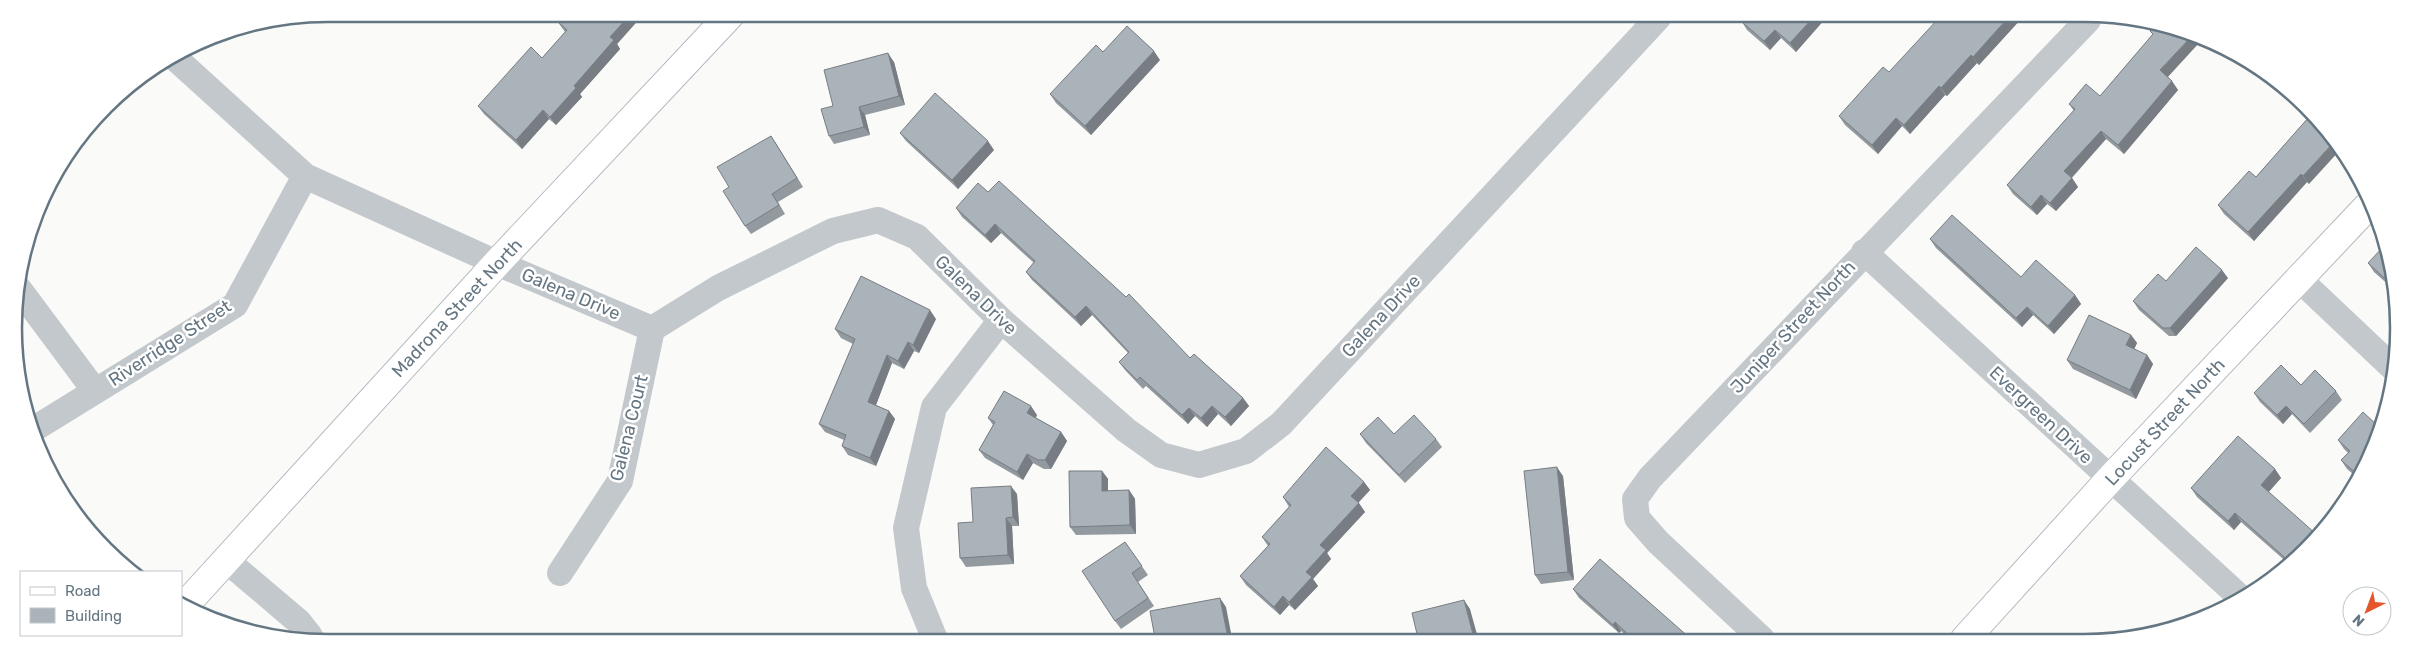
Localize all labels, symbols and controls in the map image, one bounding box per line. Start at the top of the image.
street label: Madrona Street North [387,234,527,382]
street label: Galena Drive [931,251,1021,339]
street label: Juniper Street North [1726,256,1860,398]
street label: Galena Drive [518,263,624,325]
street label: Galena Drive [1337,270,1425,362]
street label: Riverridge Street [105,295,235,391]
street label: Locust Street North [2100,354,2230,490]
street label: Evergreen Drive [1985,362,2097,468]
street label: Galena Court [605,372,653,484]
legend [20,571,182,636]
text: Road [65,582,101,600]
north arrow [2342,586,2392,636]
text: Building [65,607,122,625]
text: N [2349,611,2368,630]

